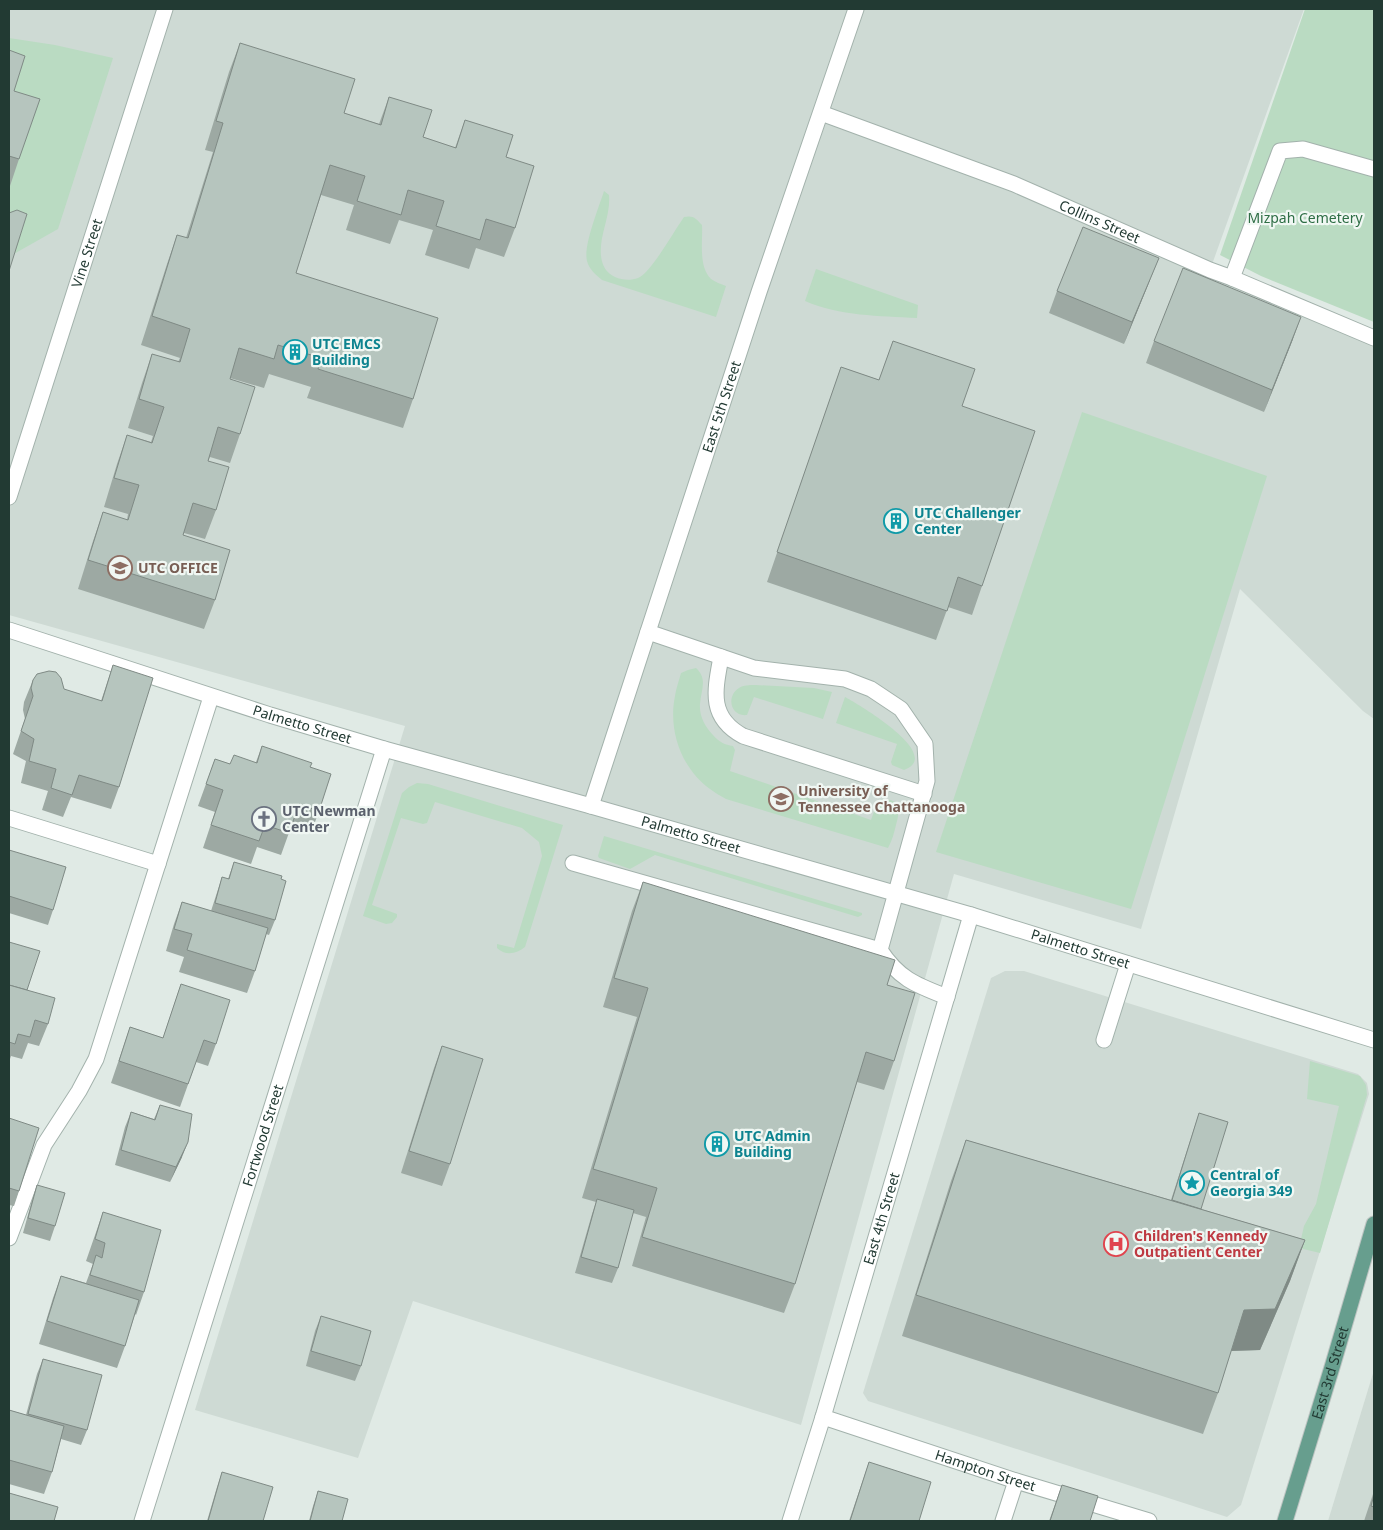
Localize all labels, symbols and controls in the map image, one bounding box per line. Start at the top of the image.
street label: Collins Street [1056,195,1143,247]
park label: Mizpah Cemetery [1247,208,1363,227]
street label: Vine Street [67,216,106,290]
place label: UTC EMCS Building [312,334,381,369]
building icon: UTC EMCS Building [282,339,308,365]
street label: East 5th Street [697,358,745,455]
place label: UTC Challenger Center [914,503,1021,538]
building icon: UTC Challenger Center [883,508,909,534]
school or university icon: UTC OFFICE [107,555,133,581]
place label: UTC OFFICE [138,558,218,577]
street label: Palmetto Street [250,700,354,748]
place label: University of Tennessee Chattanooga [798,781,965,816]
school or university icon: University of Tennessee Chattanooga [768,786,794,812]
place label: UTC Newman Center [282,801,376,836]
church icon: UTC Newman Center [251,806,277,832]
street label: Palmetto Street [639,811,743,857]
street label: Palmetto Street [1029,924,1132,973]
street label: Fortwood Street [237,1082,287,1189]
place label: UTC Admin Building [734,1126,810,1161]
building icon: UTC Admin Building [704,1131,730,1157]
place label: Central of Georgia 349 [1210,1165,1292,1200]
street label: East 4th Street [858,1170,904,1267]
place icon: Central of Georgia 349 [1179,1170,1205,1196]
place label: Children's Kennedy Outpatient Center [1134,1226,1268,1261]
hospital icon: Children's Kennedy Outpatient Center [1103,1231,1129,1257]
street label: East 3rd Street [1307,1324,1353,1421]
street label: Hampton Street [933,1445,1038,1495]

